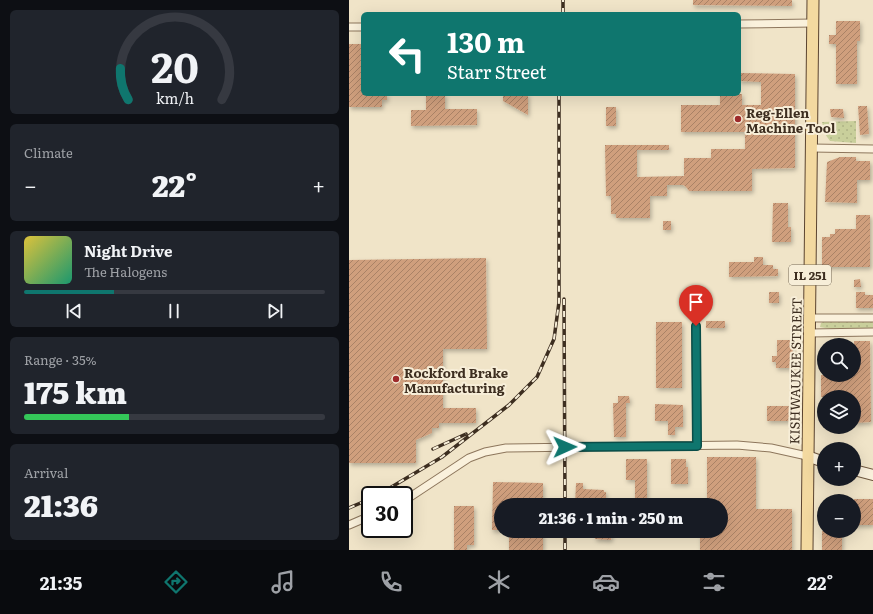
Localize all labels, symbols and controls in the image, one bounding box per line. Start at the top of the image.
text: 130 m [447,20,525,62]
icon: left [381,28,433,80]
text: 20 [151,34,198,96]
text: Starr Street [447,58,546,85]
text: km/h [155,87,194,108]
place label: Reg-Ellen Machine Tool [746,103,836,137]
marker: Reg-Ellen Machine Tool [733,114,743,124]
text: Climate [24,143,73,162]
text: 22° [152,162,197,206]
text: − [24,168,37,201]
text: + [312,168,325,201]
text: Night Drive [84,239,173,262]
text: The Halogens [84,262,167,281]
road number: IL 251 [789,265,831,285]
pin [679,285,713,326]
icon: arrive [685,291,707,313]
street label: KISHWAUKEE STREET [784,297,806,445]
icon: previous [63,300,85,322]
icon: pause [163,300,185,322]
icon: next [264,300,286,322]
map controls [817,338,861,538]
button: search [817,338,861,382]
text: Range · 35% [24,350,97,369]
place label: Rockford Brake Manufacturing [404,363,508,397]
text: 175 km [24,369,127,413]
marker: Rockford Brake Manufacturing [391,374,401,384]
button: layers [817,390,861,434]
position arrow [544,426,586,468]
button: + [817,442,861,486]
text: Arrival [24,463,68,482]
text: 21:36 [24,482,98,526]
speed limit sign: 30 [361,486,413,538]
button: − [817,494,861,538]
text: 21:36 · 1 min · 250 m [539,506,683,529]
icon: directions [162,568,190,596]
icon: music [269,568,297,596]
icon: phone [377,568,405,596]
icon: climate [485,568,513,596]
icon: car [592,568,620,596]
icon: filters [700,568,728,596]
text: 21:35 [40,569,82,596]
text: 22° [807,569,833,596]

